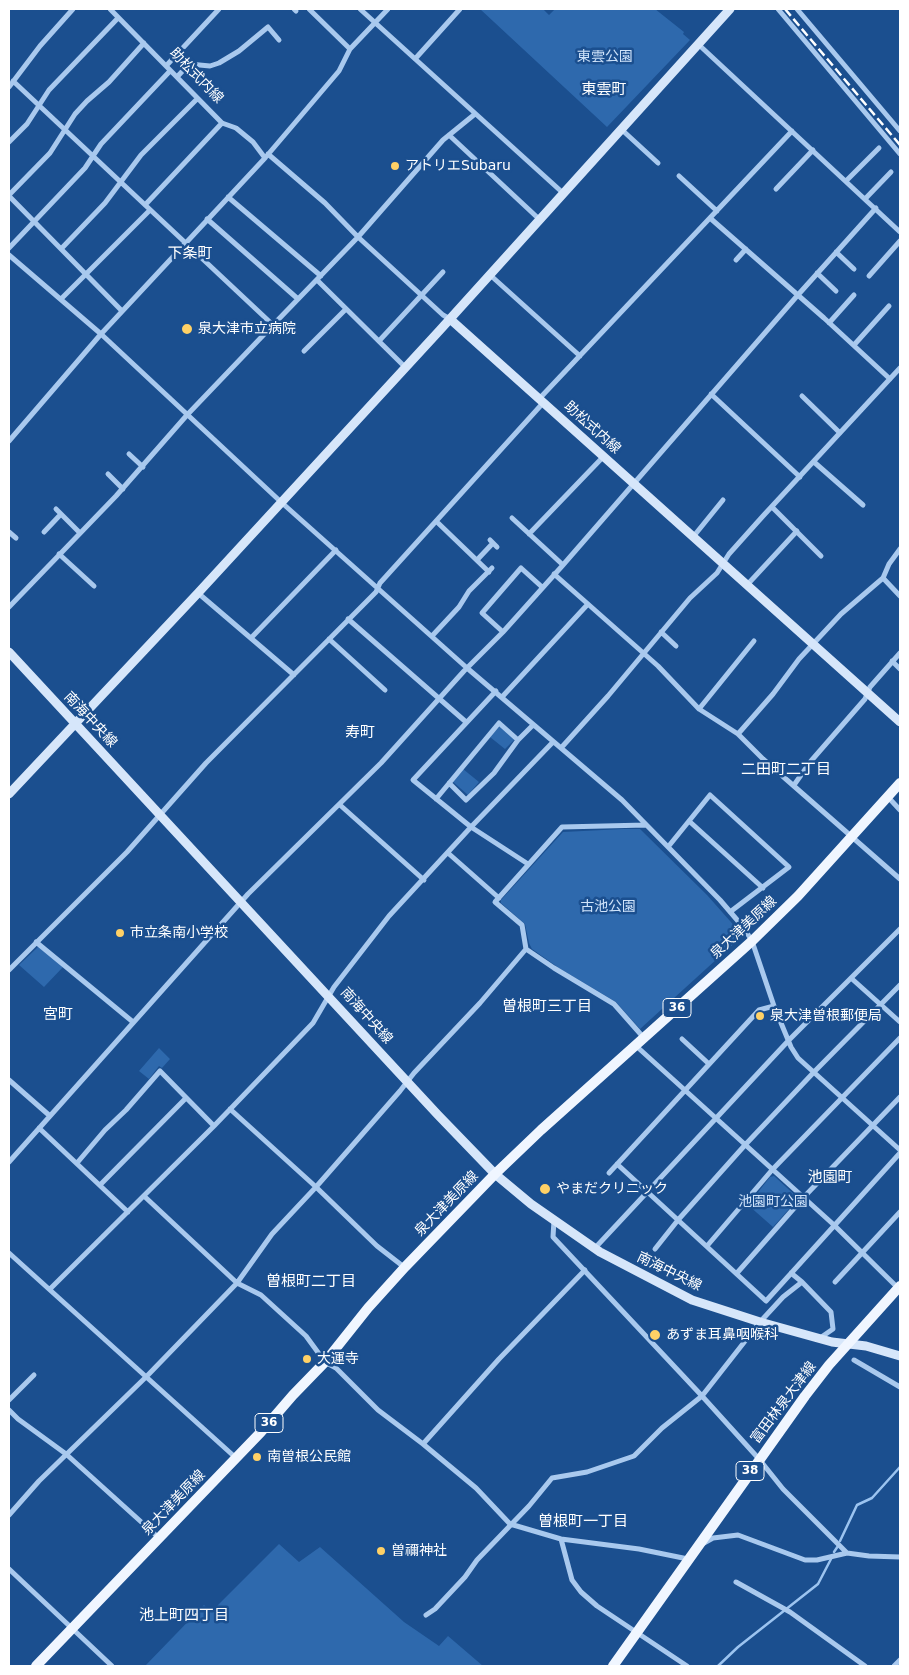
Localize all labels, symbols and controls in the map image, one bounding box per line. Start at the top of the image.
street label: 助松式内線 [166,45,226,107]
park label: 東雲公園 [577,49,633,65]
district label: 東雲町 [582,81,626,99]
place label: アトリエSubaru [405,158,511,174]
marker: アトリエSubaru [389,160,401,172]
district label: 下条町 [168,245,212,263]
place label: 泉大津市立病院 [198,321,296,337]
marker: 泉大津市立病院 [180,322,194,336]
street label: 助松式内線 [560,398,624,458]
street label: 南海中央線 [60,689,120,751]
district label: 寿町 [345,724,375,742]
district label: 二田町二丁目 [741,761,831,779]
street label: 泉大津美原線 [708,893,780,963]
park label: 古池公園 [580,899,636,915]
place label: 市立条南小学校 [130,925,228,941]
marker: 市立条南小学校 [114,927,126,939]
street label: 南海中央線 [336,984,396,1048]
district label: 曽根町三丁目 [502,998,592,1016]
road number: 36 [663,998,691,1018]
district label: 宮町 [43,1006,73,1024]
place label: 泉大津曽根郵便局 [770,1008,882,1024]
marker: 泉大津曽根郵便局 [754,1010,766,1022]
street label: 泉大津美原線 [412,1168,482,1240]
district label: 池園町 [808,1169,852,1187]
place label: やまだクリニック [556,1181,668,1197]
marker: やまだクリニック [538,1182,552,1196]
park label: 池園町公園 [738,1194,808,1210]
street label: 南海中央線 [634,1249,704,1295]
district label: 曽根町二丁目 [266,1273,356,1291]
place label: あずま耳鼻咽喉科 [666,1327,778,1343]
marker: あずま耳鼻咽喉科 [648,1328,662,1342]
place label: 大運寺 [317,1351,359,1367]
marker: 大運寺 [301,1353,313,1365]
street label: 富田林泉大津線 [748,1359,820,1447]
road number: 36 [255,1414,283,1432]
place label: 南曽根公民館 [267,1449,351,1465]
marker: 南曽根公民館 [251,1451,263,1463]
road number: 38 [736,1462,764,1480]
street label: 泉大津美原線 [139,1467,209,1539]
district label: 曽根町一丁目 [538,1513,628,1531]
place label: 曽禰神社 [391,1543,447,1559]
marker: 曽禰神社 [375,1545,387,1557]
district label: 池上町四丁目 [139,1607,229,1625]

